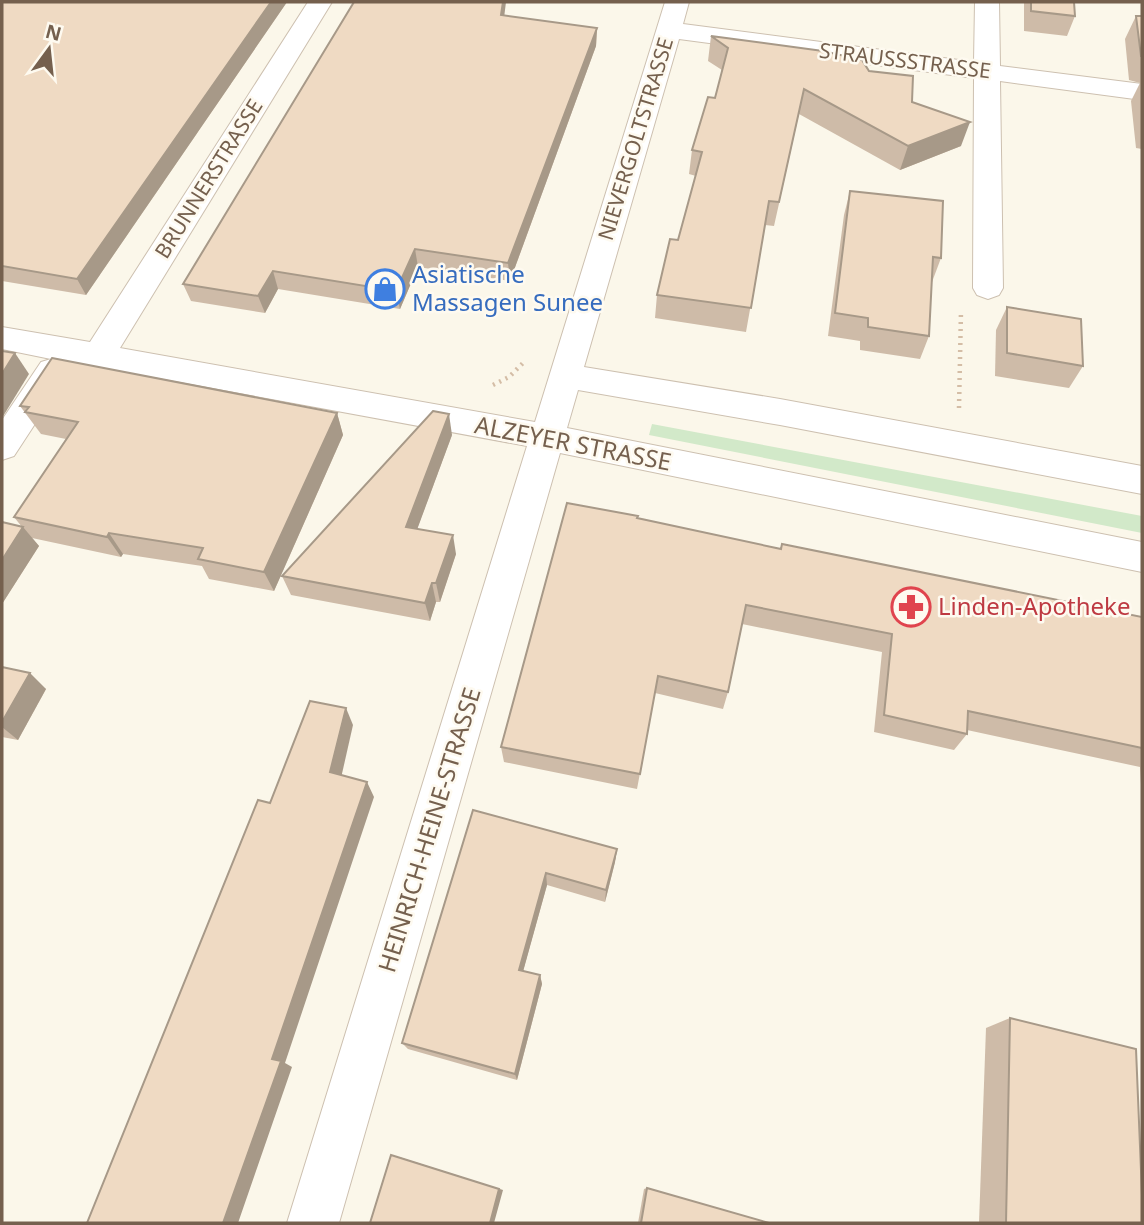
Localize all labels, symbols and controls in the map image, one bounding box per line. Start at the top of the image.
north arrow [14,14,84,84]
text: N [43,18,64,47]
street label: NIEVERGOLTSTRASSE [591,34,679,243]
street label: STRAUSSSTRASSE [818,36,992,84]
street label: BRUNNERSTRASSE [148,93,269,264]
place label: Asiatische Massagen Sunee [412,257,603,318]
shop icon: Asiatische Massagen Sunee [364,268,406,310]
street label: ALZEYER STRASSE [472,407,674,478]
pharmacy icon: Linden-Apotheke [890,586,932,628]
place label: Linden-Apotheke [938,589,1130,622]
street label: HEINRICH-HEINE-STRASSE [369,683,488,976]

